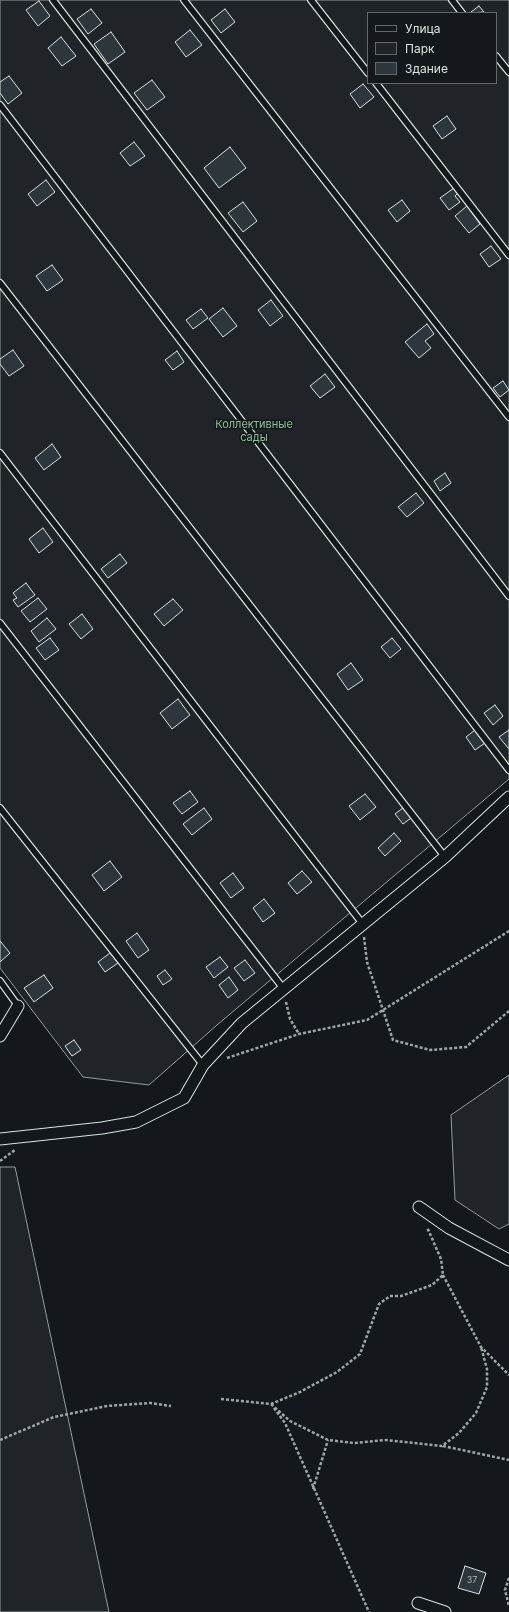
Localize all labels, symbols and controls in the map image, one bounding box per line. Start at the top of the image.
legend [367,12,497,84]
text: Улица [405,21,440,36]
text: Парк [405,41,435,56]
text: Здание [405,61,448,76]
park label: Коллективные сады [215,418,293,444]
house number: 37 [467,1575,477,1585]

